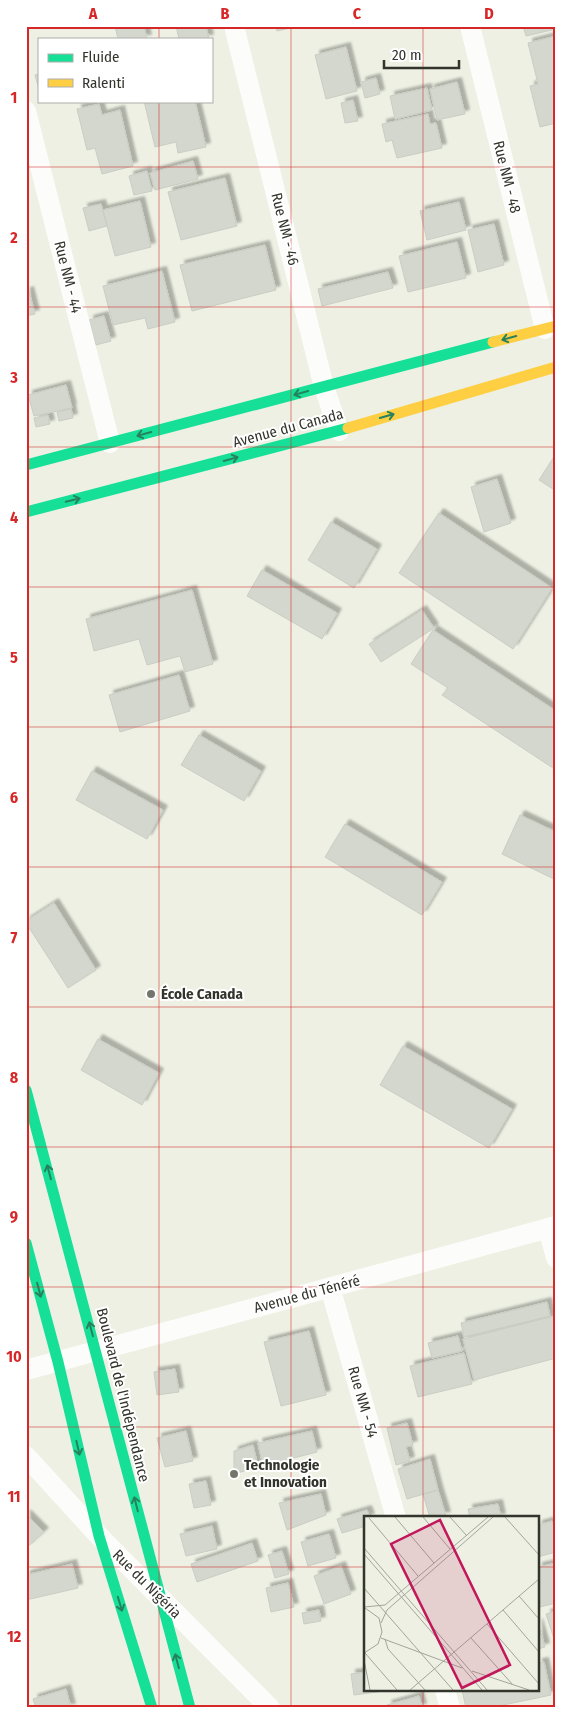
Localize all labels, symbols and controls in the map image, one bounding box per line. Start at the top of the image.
text: A [88,4,98,23]
text: B [221,4,230,23]
text: C [353,4,362,23]
text: D [484,4,494,23]
legend [38,38,212,102]
scale bar [384,38,460,70]
text: 20 m [392,46,422,64]
text: Fluide [82,48,119,66]
text: Ralenti [82,74,125,92]
text: 1 [11,88,17,107]
street label: Rue NM - 48 [489,139,525,215]
street label: Rue NM - 46 [267,191,303,267]
text: 2 [9,228,18,247]
street label: Rue NM - 44 [50,239,86,315]
one-way arrow [501,334,517,343]
text: 3 [9,368,18,387]
one-way arrow [293,389,309,398]
street label: Avenue du Canada [231,405,345,451]
one-way arrow [379,411,395,421]
one-way arrow [136,430,152,440]
one-way arrow [222,454,238,463]
one-way arrow [65,495,81,504]
text: 4 [10,508,18,527]
text: 5 [10,648,18,667]
text: 6 [10,788,18,807]
text: 7 [11,928,18,947]
place label: École Canada [161,985,243,1003]
marker: École Canada [145,988,157,1000]
text: 8 [10,1068,19,1087]
one-way arrow [43,1165,53,1181]
text: 9 [10,1207,18,1226]
street label: Avenue du Ténéré [252,1271,362,1317]
one-way arrow [34,1282,44,1298]
street label: Boulevard de l'Indépendance [93,1306,153,1484]
one-way arrow [86,1322,96,1338]
text: 10 [6,1347,22,1366]
street label: Rue NM - 54 [344,1364,382,1440]
one-way arrow [74,1439,83,1455]
place label: Technologie et Innovation [244,1456,327,1491]
marker: Technologie et Innovation [228,1468,240,1480]
text: 11 [7,1487,21,1506]
one-way arrow [131,1496,140,1512]
inset map [364,1516,540,1692]
street label: Rue du Nigéria [109,1546,185,1622]
one-way arrow [116,1596,126,1612]
text: 12 [7,1627,22,1646]
one-way arrow [172,1653,182,1669]

